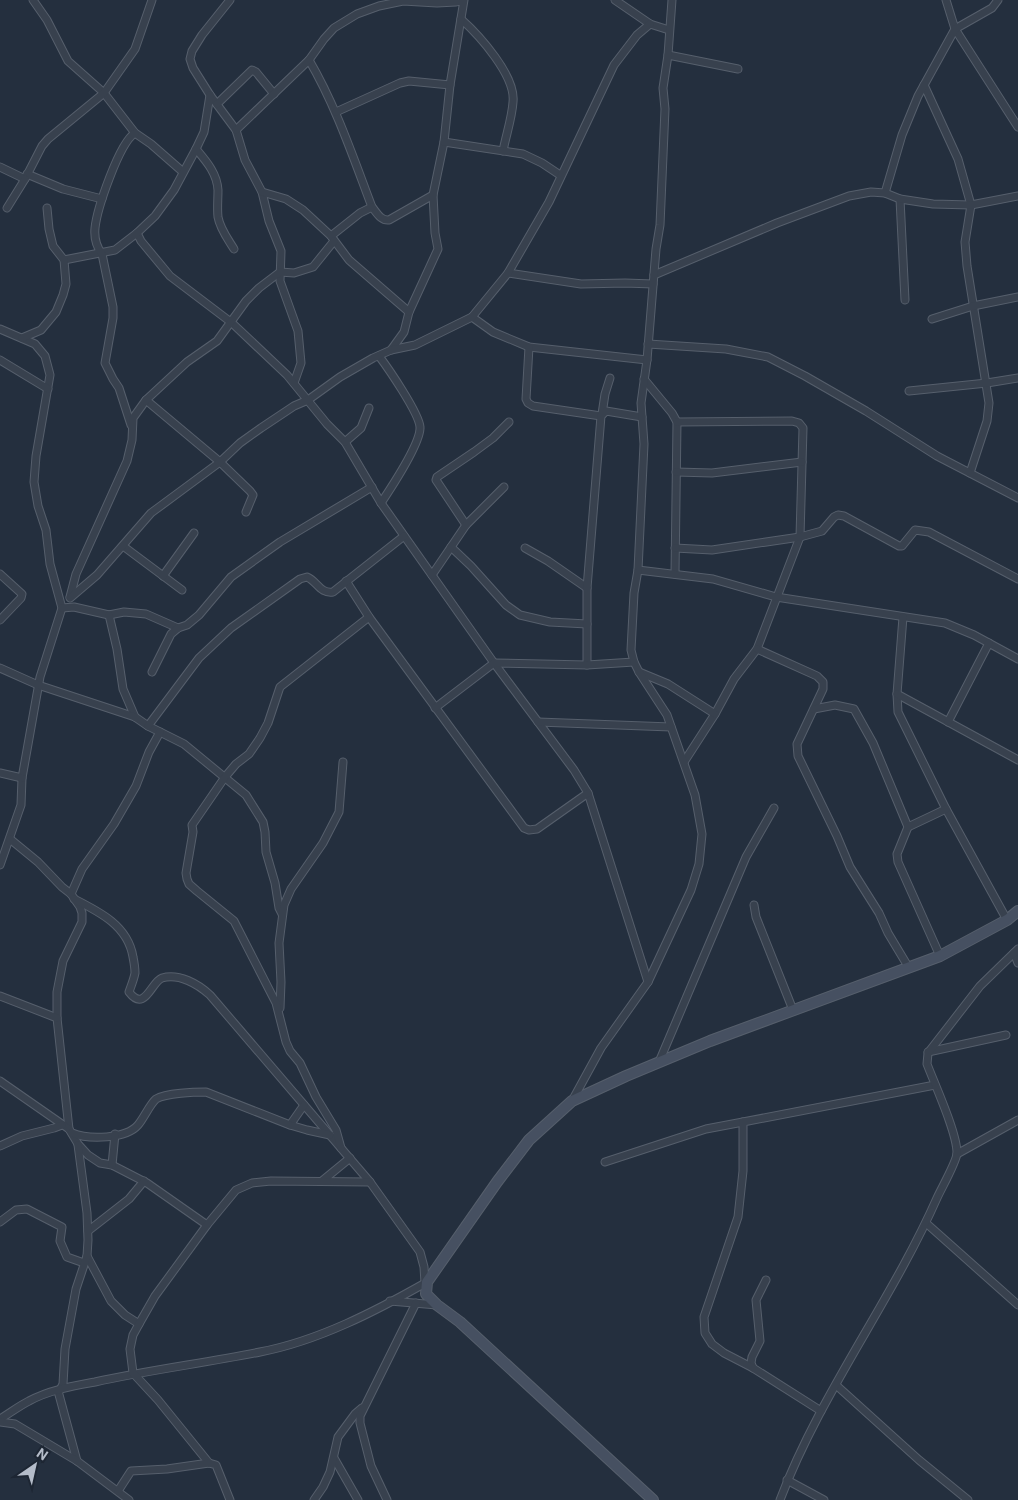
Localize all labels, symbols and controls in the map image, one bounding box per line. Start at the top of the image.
north arrow [10,1440,60,1490]
text: N [34,1445,51,1464]

